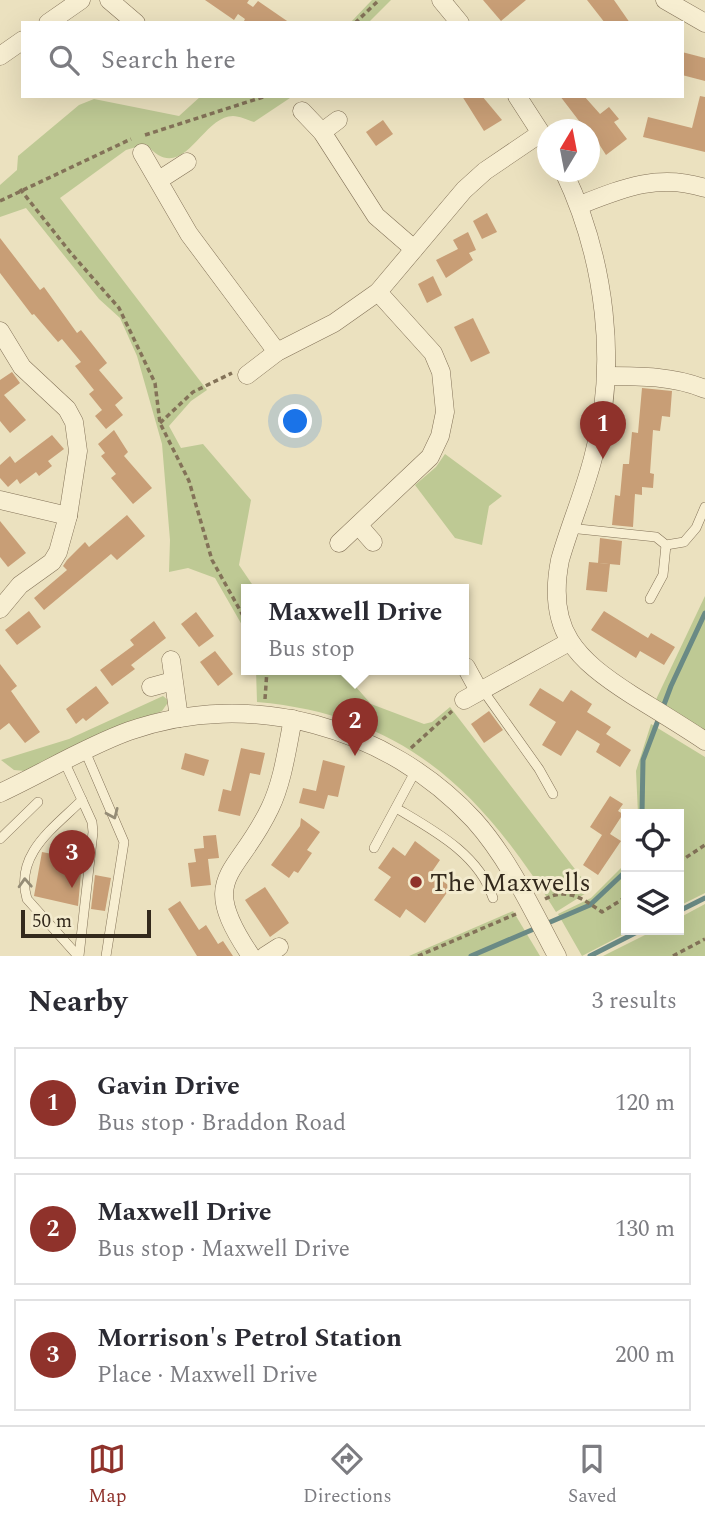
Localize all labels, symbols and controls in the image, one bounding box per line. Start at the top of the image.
search box [21,21,684,98]
text: Search here [101,40,236,80]
icon: search [45,41,83,79]
north arrow [537,119,600,182]
pin: 1 [580,401,626,459]
your location [278,404,312,438]
popup [241,584,469,675]
text: Maxwell Drive [268,592,442,632]
text: Bus stop [268,632,355,667]
pin: 2 [332,698,378,756]
one-way arrow [105,806,119,819]
map controls [621,809,684,935]
button: locate [621,809,684,872]
pin: 3 [49,830,95,888]
place label: The Maxwells [430,863,591,903]
button: layers [621,872,684,935]
marker: The Maxwells [408,874,424,890]
one-way arrow [18,877,33,888]
scale bar [21,907,150,939]
text: 50 m [32,907,72,936]
text: Nearby [28,979,127,1025]
text: 3 results [592,984,677,1019]
text: Gavin Drive [97,1066,240,1106]
text: 1 [47,1086,59,1121]
text: 120 m [615,1086,675,1121]
text: Bus stop · Braddon Road [97,1106,346,1141]
text: Maxwell Drive [97,1192,272,1232]
text: 2 [47,1212,59,1247]
text: 130 m [615,1212,675,1247]
text: Bus stop · Maxwell Drive [97,1232,350,1267]
text: Morrison's Petrol Station [97,1318,402,1358]
text: 3 [47,1338,59,1373]
text: 200 m [615,1338,675,1373]
text: Place · Maxwell Drive [97,1358,318,1393]
tab: Map [88,1440,127,1511]
tab: Directions [303,1440,392,1511]
tab: Saved [568,1440,617,1511]

